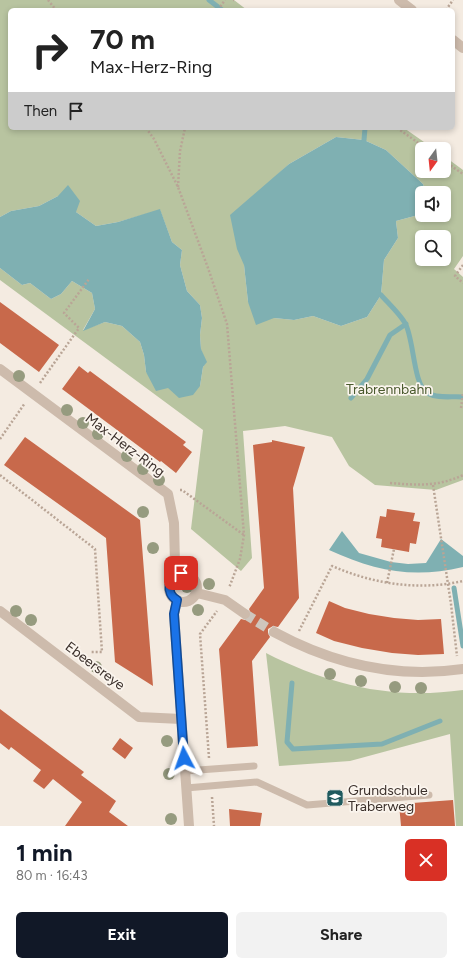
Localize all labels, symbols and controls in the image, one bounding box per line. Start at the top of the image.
text: 70 m [90,22,155,56]
icon: right [24,24,76,76]
text: Max-Herz-Ring [90,56,212,78]
icon: arrive [65,100,87,122]
text: Then [24,102,57,120]
north arrow [415,142,451,178]
map controls [415,142,451,266]
button: sound [415,186,451,222]
button: search [415,230,451,266]
park label: Trabrennbahn [346,381,432,398]
street label: Max-Herz-Ring [82,410,168,480]
pin [164,556,198,590]
icon: arrive [170,562,192,584]
street label: Ebeersreye [62,638,128,694]
position arrow [163,737,205,779]
place label: Grundschule Traberweg [348,782,428,815]
school or university icon: Grundschule Traberweg [325,788,345,808]
text: 1 min [16,838,73,867]
button: close [405,839,447,881]
text: 80 m · 16:43 [16,868,87,883]
button: Exit [16,912,228,958]
button: Share [236,912,447,958]

